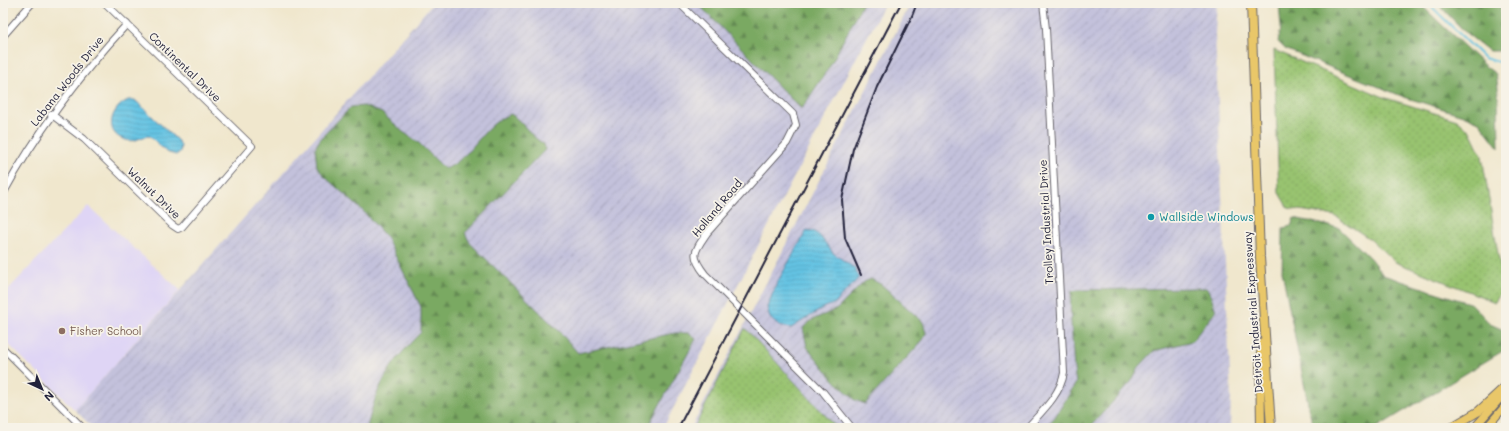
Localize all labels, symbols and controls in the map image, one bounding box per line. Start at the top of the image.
street label: Continental Drive [146,28,225,105]
street label: Labana Woods Drive [27,32,107,129]
street label: Trolley Industrial Drive [1035,159,1056,285]
street label: Walnut Drive [124,163,184,222]
street label: Holland Road [688,176,745,240]
place label: Wallside Windows [1159,209,1254,224]
marker: Wallside Windows [1146,212,1156,222]
street label: Detroit Industrial Expressway [1239,230,1266,393]
place label: Fisher School [70,323,142,338]
marker: Fisher School [57,326,67,336]
north arrow [22,369,62,409]
text: N [41,388,58,405]

